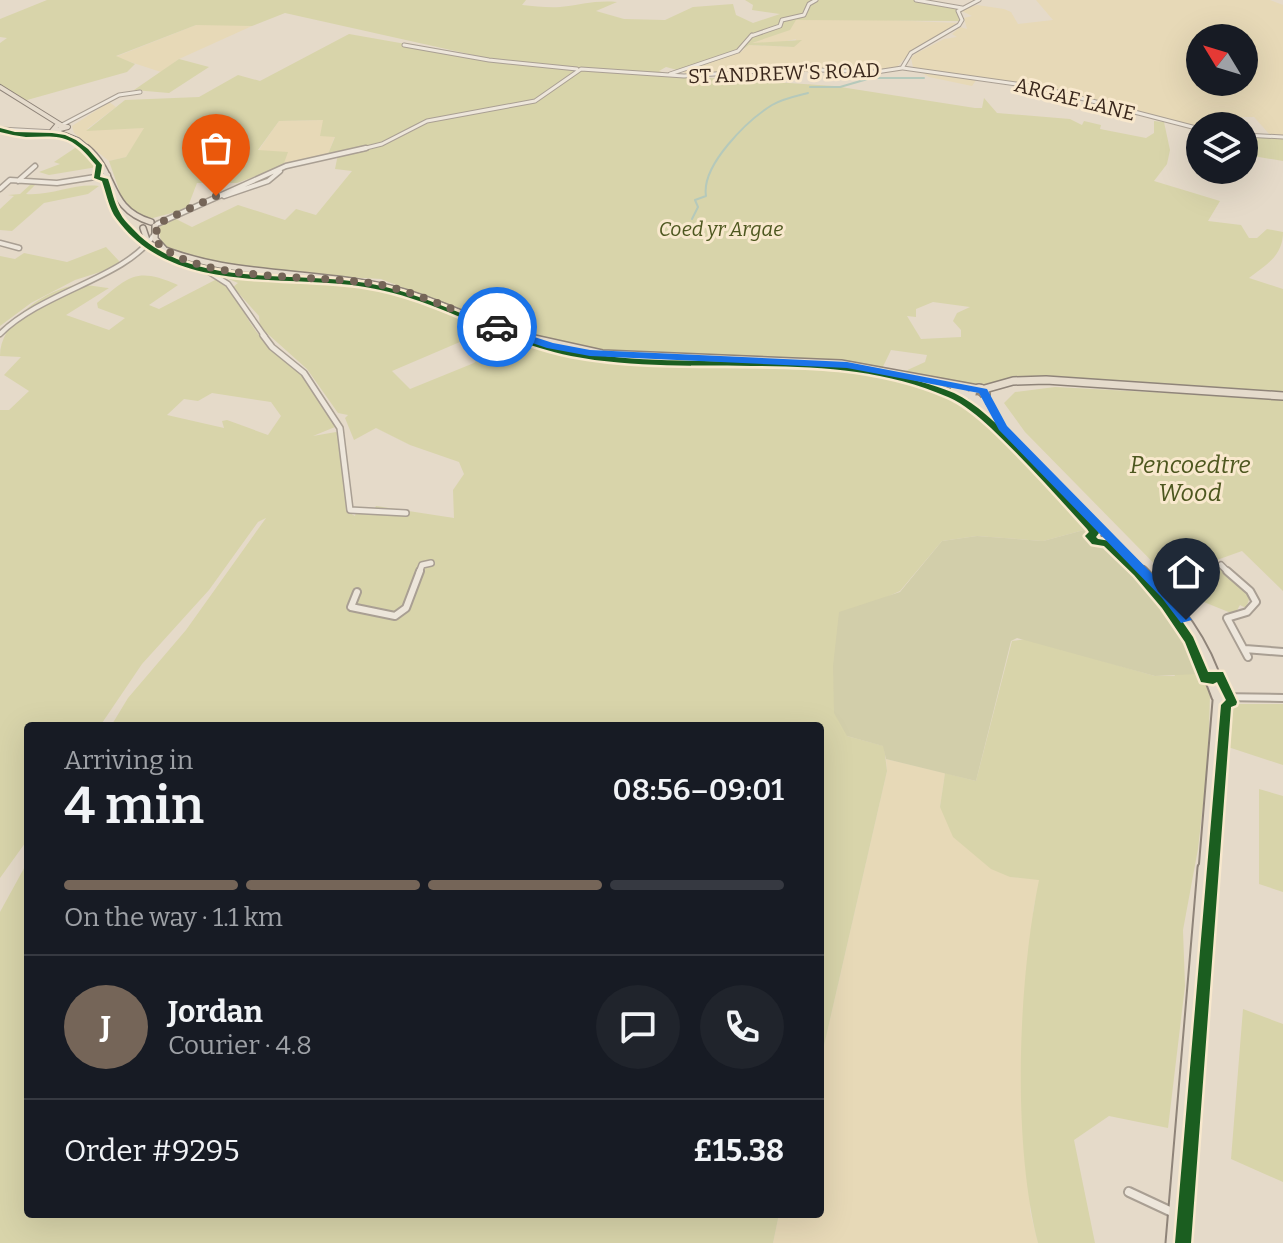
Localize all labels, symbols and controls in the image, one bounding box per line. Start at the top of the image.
north arrow [1186,24,1258,96]
map controls [1186,24,1258,184]
street label: ST ANDREW'S ROAD [688,58,880,88]
street label: ARGAE LANE [1012,72,1138,126]
button: layers [1186,112,1258,184]
pin [182,114,250,196]
icon: bag [194,126,238,170]
park label: Coed yr Argae [659,217,783,241]
courier [457,287,537,367]
icon: car [475,305,519,349]
park label: Pencoedtre Wood [1130,451,1250,507]
pin [1152,538,1220,620]
icon: home [1164,550,1208,594]
text: Arriving in [64,745,193,776]
text: 08:56–09:01 [613,772,784,808]
text: 4 min [64,774,204,837]
text: On the way · 1.1 km [64,902,283,933]
button: chat [596,985,680,1069]
button: phone [700,985,784,1069]
text: Jordan [168,994,263,1030]
text: J [101,1009,111,1045]
text: Courier · 4.8 [168,1030,312,1061]
text: Order #9295 [64,1133,239,1169]
text: £15.38 [693,1133,784,1169]

